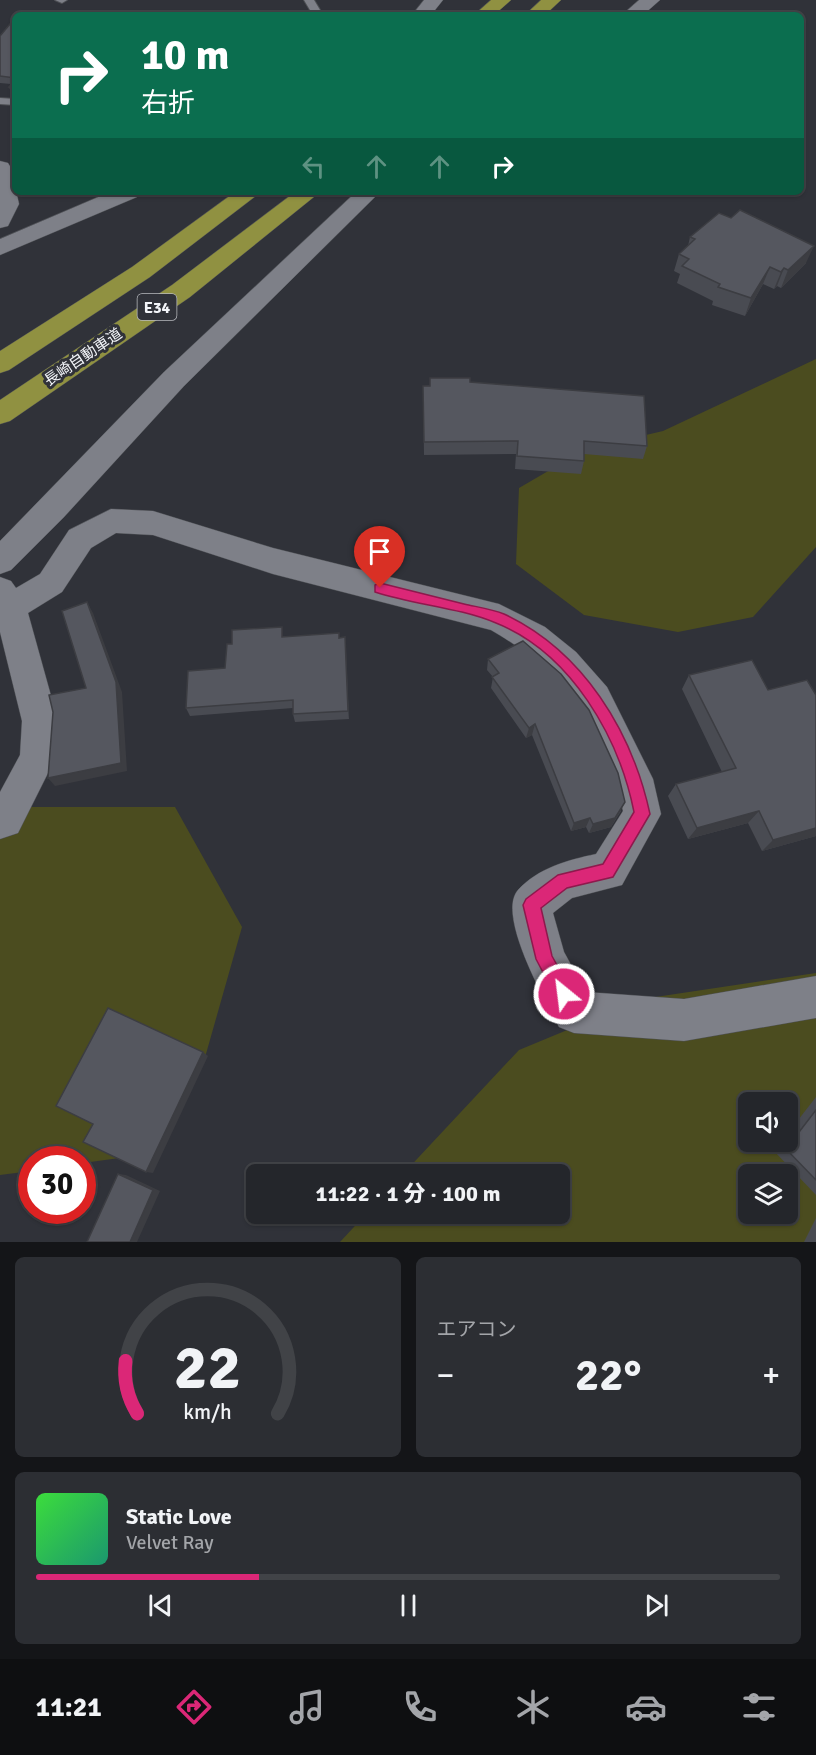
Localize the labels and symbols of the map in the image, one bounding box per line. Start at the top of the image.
road number: E34 [138,294,176,320]
street label: 長崎自動車道 [41,324,125,390]
pin [354,526,405,588]
position arrow [532,962,596,1026]
speed limit sign: 30 [18,1146,96,1224]

